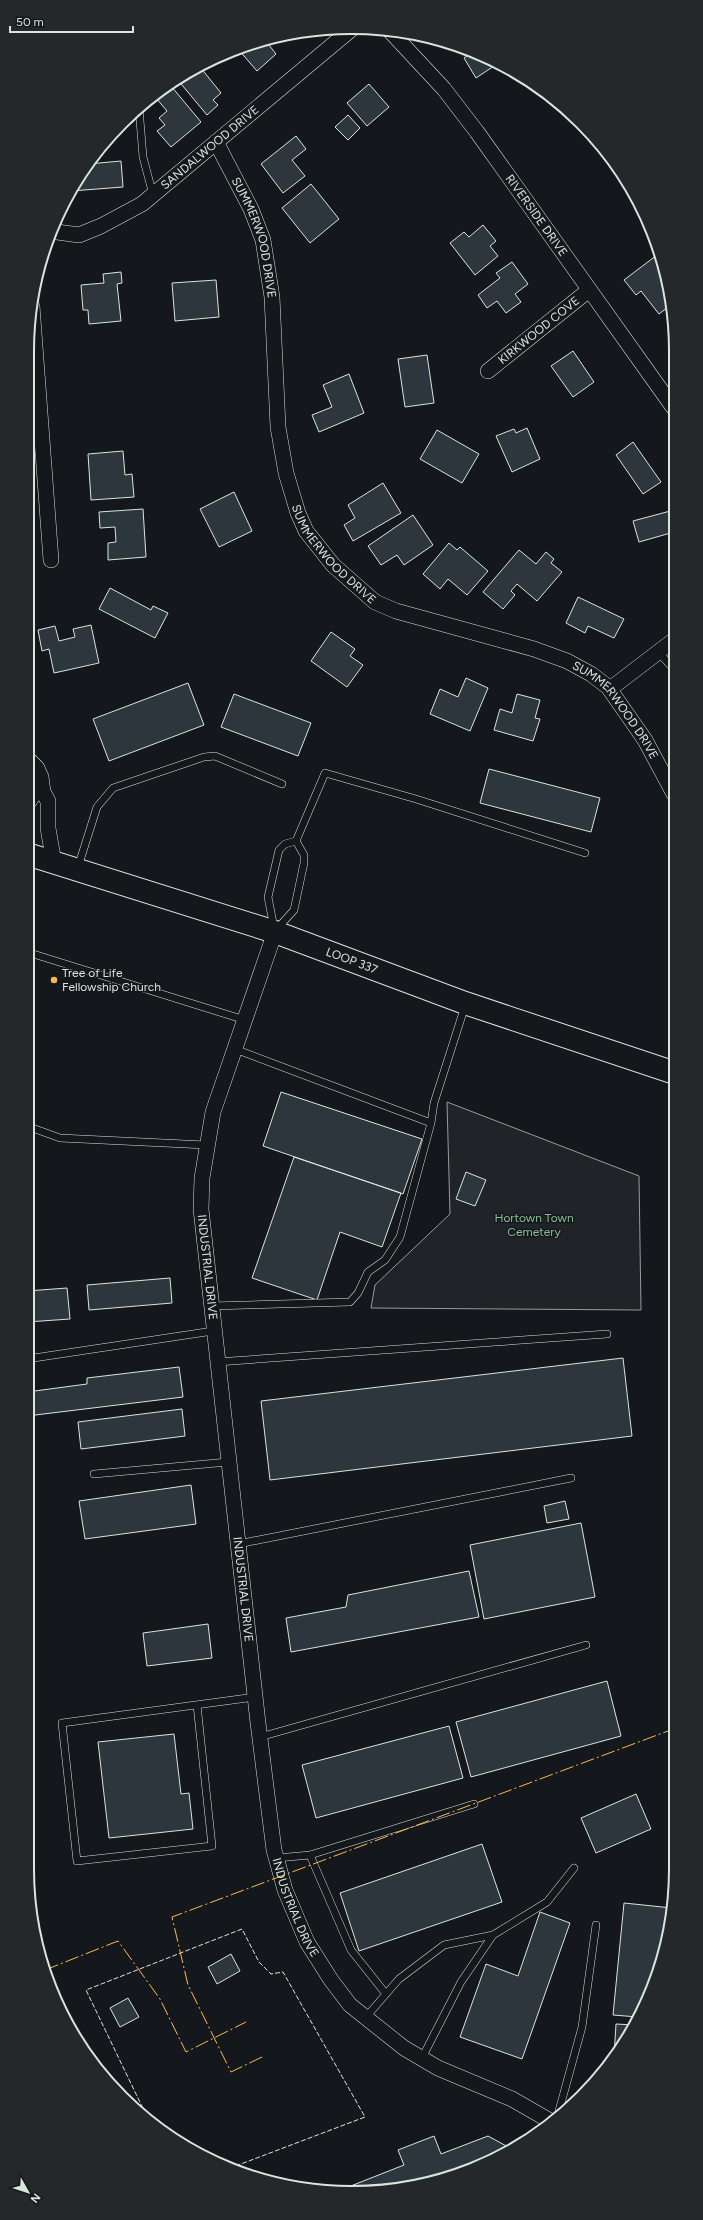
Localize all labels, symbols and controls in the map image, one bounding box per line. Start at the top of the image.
scale bar [10,8,133,34]
text: 50 m [16,15,44,29]
street label: SANDALWOOD DRIVE [158,102,262,192]
street label: RIVERSIDE DRIVE [503,172,570,259]
street label: SUMMERWOOD DRIVE [229,175,279,299]
street label: KIRKWOOD COVE [495,294,582,367]
street label: SUMMERWOOD DRIVE [289,503,379,607]
street label: SUMMERWOOD DRIVE [570,658,661,762]
street label: LOOP 337 [324,945,380,977]
place label: Tree of Life Fellowship Church [62,966,161,994]
marker: Tree of Life Fellowship Church [49,975,59,985]
park label: Hortown Town Cemetery [494,1211,574,1239]
street label: INDUSTRIAL DRIVE [195,1214,220,1321]
street label: INDUSTRIAL DRIVE [230,1536,256,1643]
street label: INDUSTRIAL DRIVE [270,1856,322,1960]
north arrow [8,2172,48,2212]
text: N [28,2191,43,2205]

